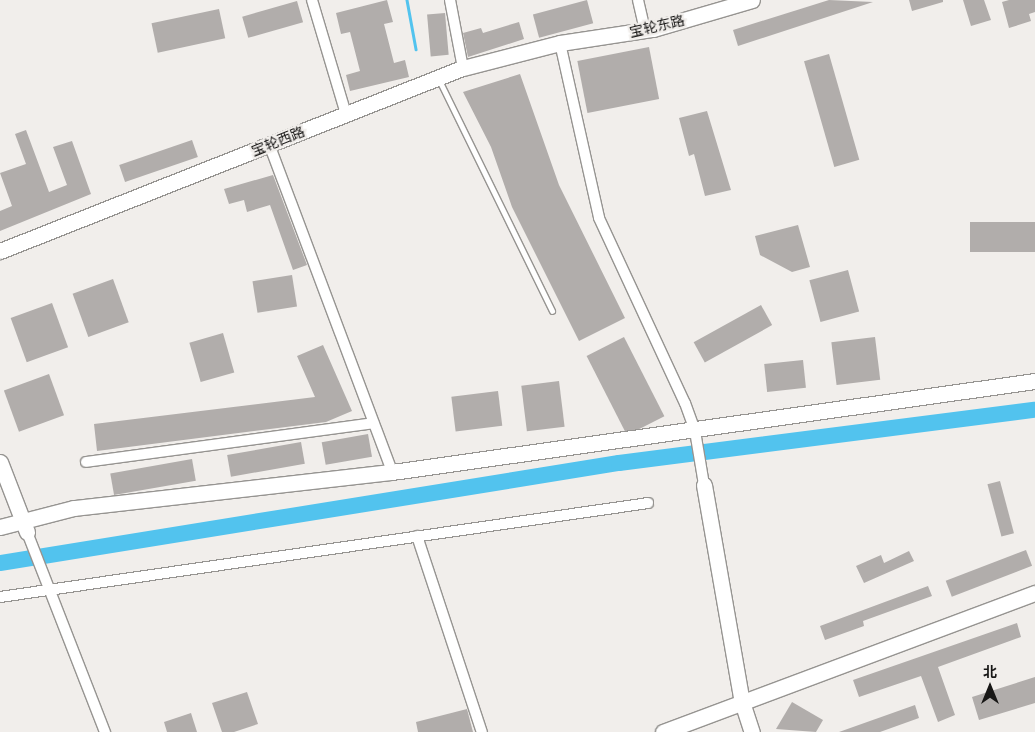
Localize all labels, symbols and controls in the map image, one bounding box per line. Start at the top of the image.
street label: 宝轮东路 [628,12,686,40]
street label: 宝轮西路 [249,123,307,159]
north arrow [965,662,1015,712]
text: 北 [983,664,997,680]

